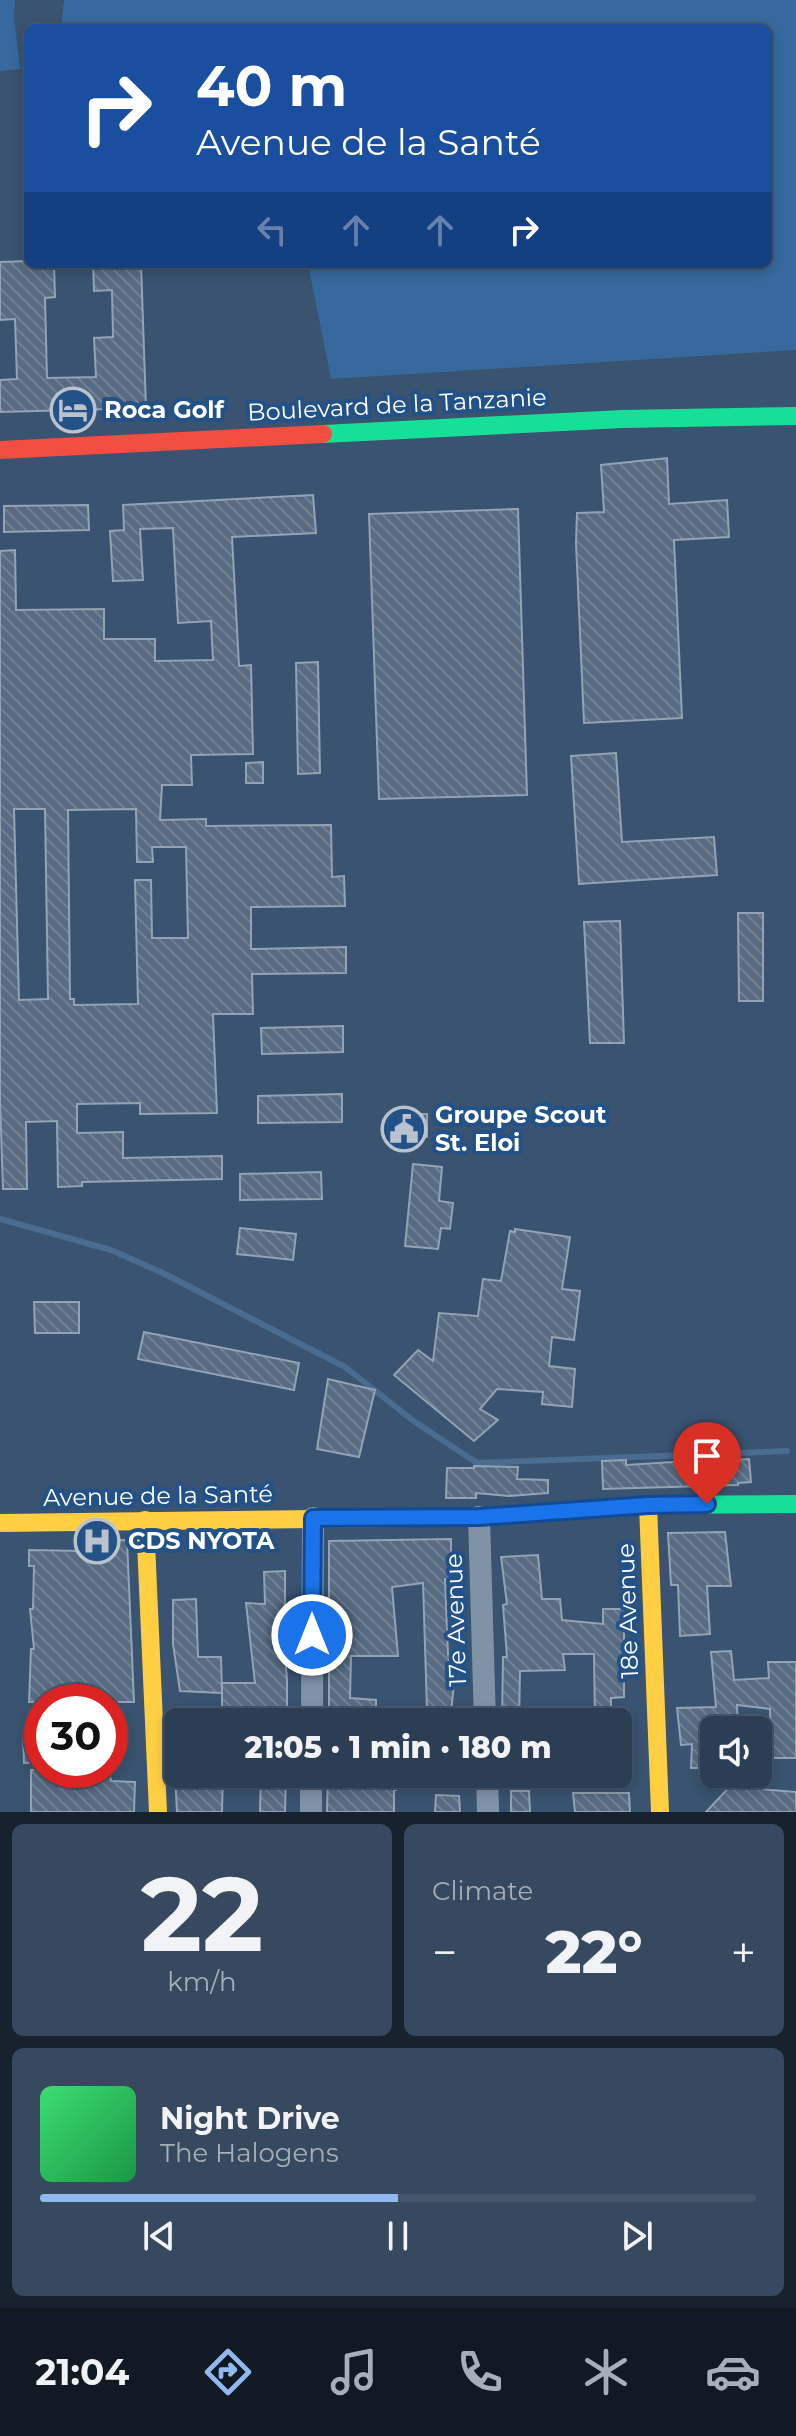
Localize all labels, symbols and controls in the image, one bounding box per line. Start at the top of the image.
text: 40 m [196,52,347,120]
icon: right [64,56,168,160]
text: Avenue de la Santé [196,120,541,164]
icon: left [250,208,294,252]
icon: ahead [334,208,378,252]
icon: ahead [418,208,462,252]
icon: right [502,208,546,252]
street label: Boulevard de la Tanzanie [247,382,547,427]
hotel icon: Roca Golf [49,386,97,434]
place label: Roca Golf [104,395,226,424]
place label: Groupe Scout St. Eloi [435,1100,607,1157]
public building icon: Groupe Scout St. Eloi [380,1105,428,1153]
pin [673,1422,741,1504]
icon: arrive [685,1434,729,1478]
street label: Avenue de la Santé [43,1479,273,1512]
hospital icon: CDS NYOTA [73,1517,121,1565]
place label: CDS NYOTA [128,1526,275,1555]
street label: 18e Avenue [611,1543,644,1679]
street label: 17e Avenue [439,1553,472,1687]
position arrow [270,1593,354,1677]
speed limit sign: 30 [24,1684,128,1788]
map controls [700,1716,772,1788]
button: sound [700,1716,772,1788]
text: 21:05 · 1 min · 180 m [244,1729,552,1766]
text: 22 [141,1850,263,1977]
text: Climate [432,1875,533,1907]
text: 22° [546,1915,642,1988]
text: − [432,1925,457,1979]
text: + [731,1925,756,1979]
text: km/h [167,1966,237,1998]
text: Night Drive [160,2100,340,2137]
text: The Halogens [160,2137,339,2169]
icon: previous [137,2214,181,2258]
icon: pause [376,2214,420,2258]
icon: next [615,2214,659,2258]
icon: directions [200,2344,256,2400]
icon: music [326,2344,382,2400]
icon: phone [452,2344,508,2400]
icon: climate [578,2344,634,2400]
icon: car [705,2344,761,2400]
text: 21:04 [35,2350,129,2394]

